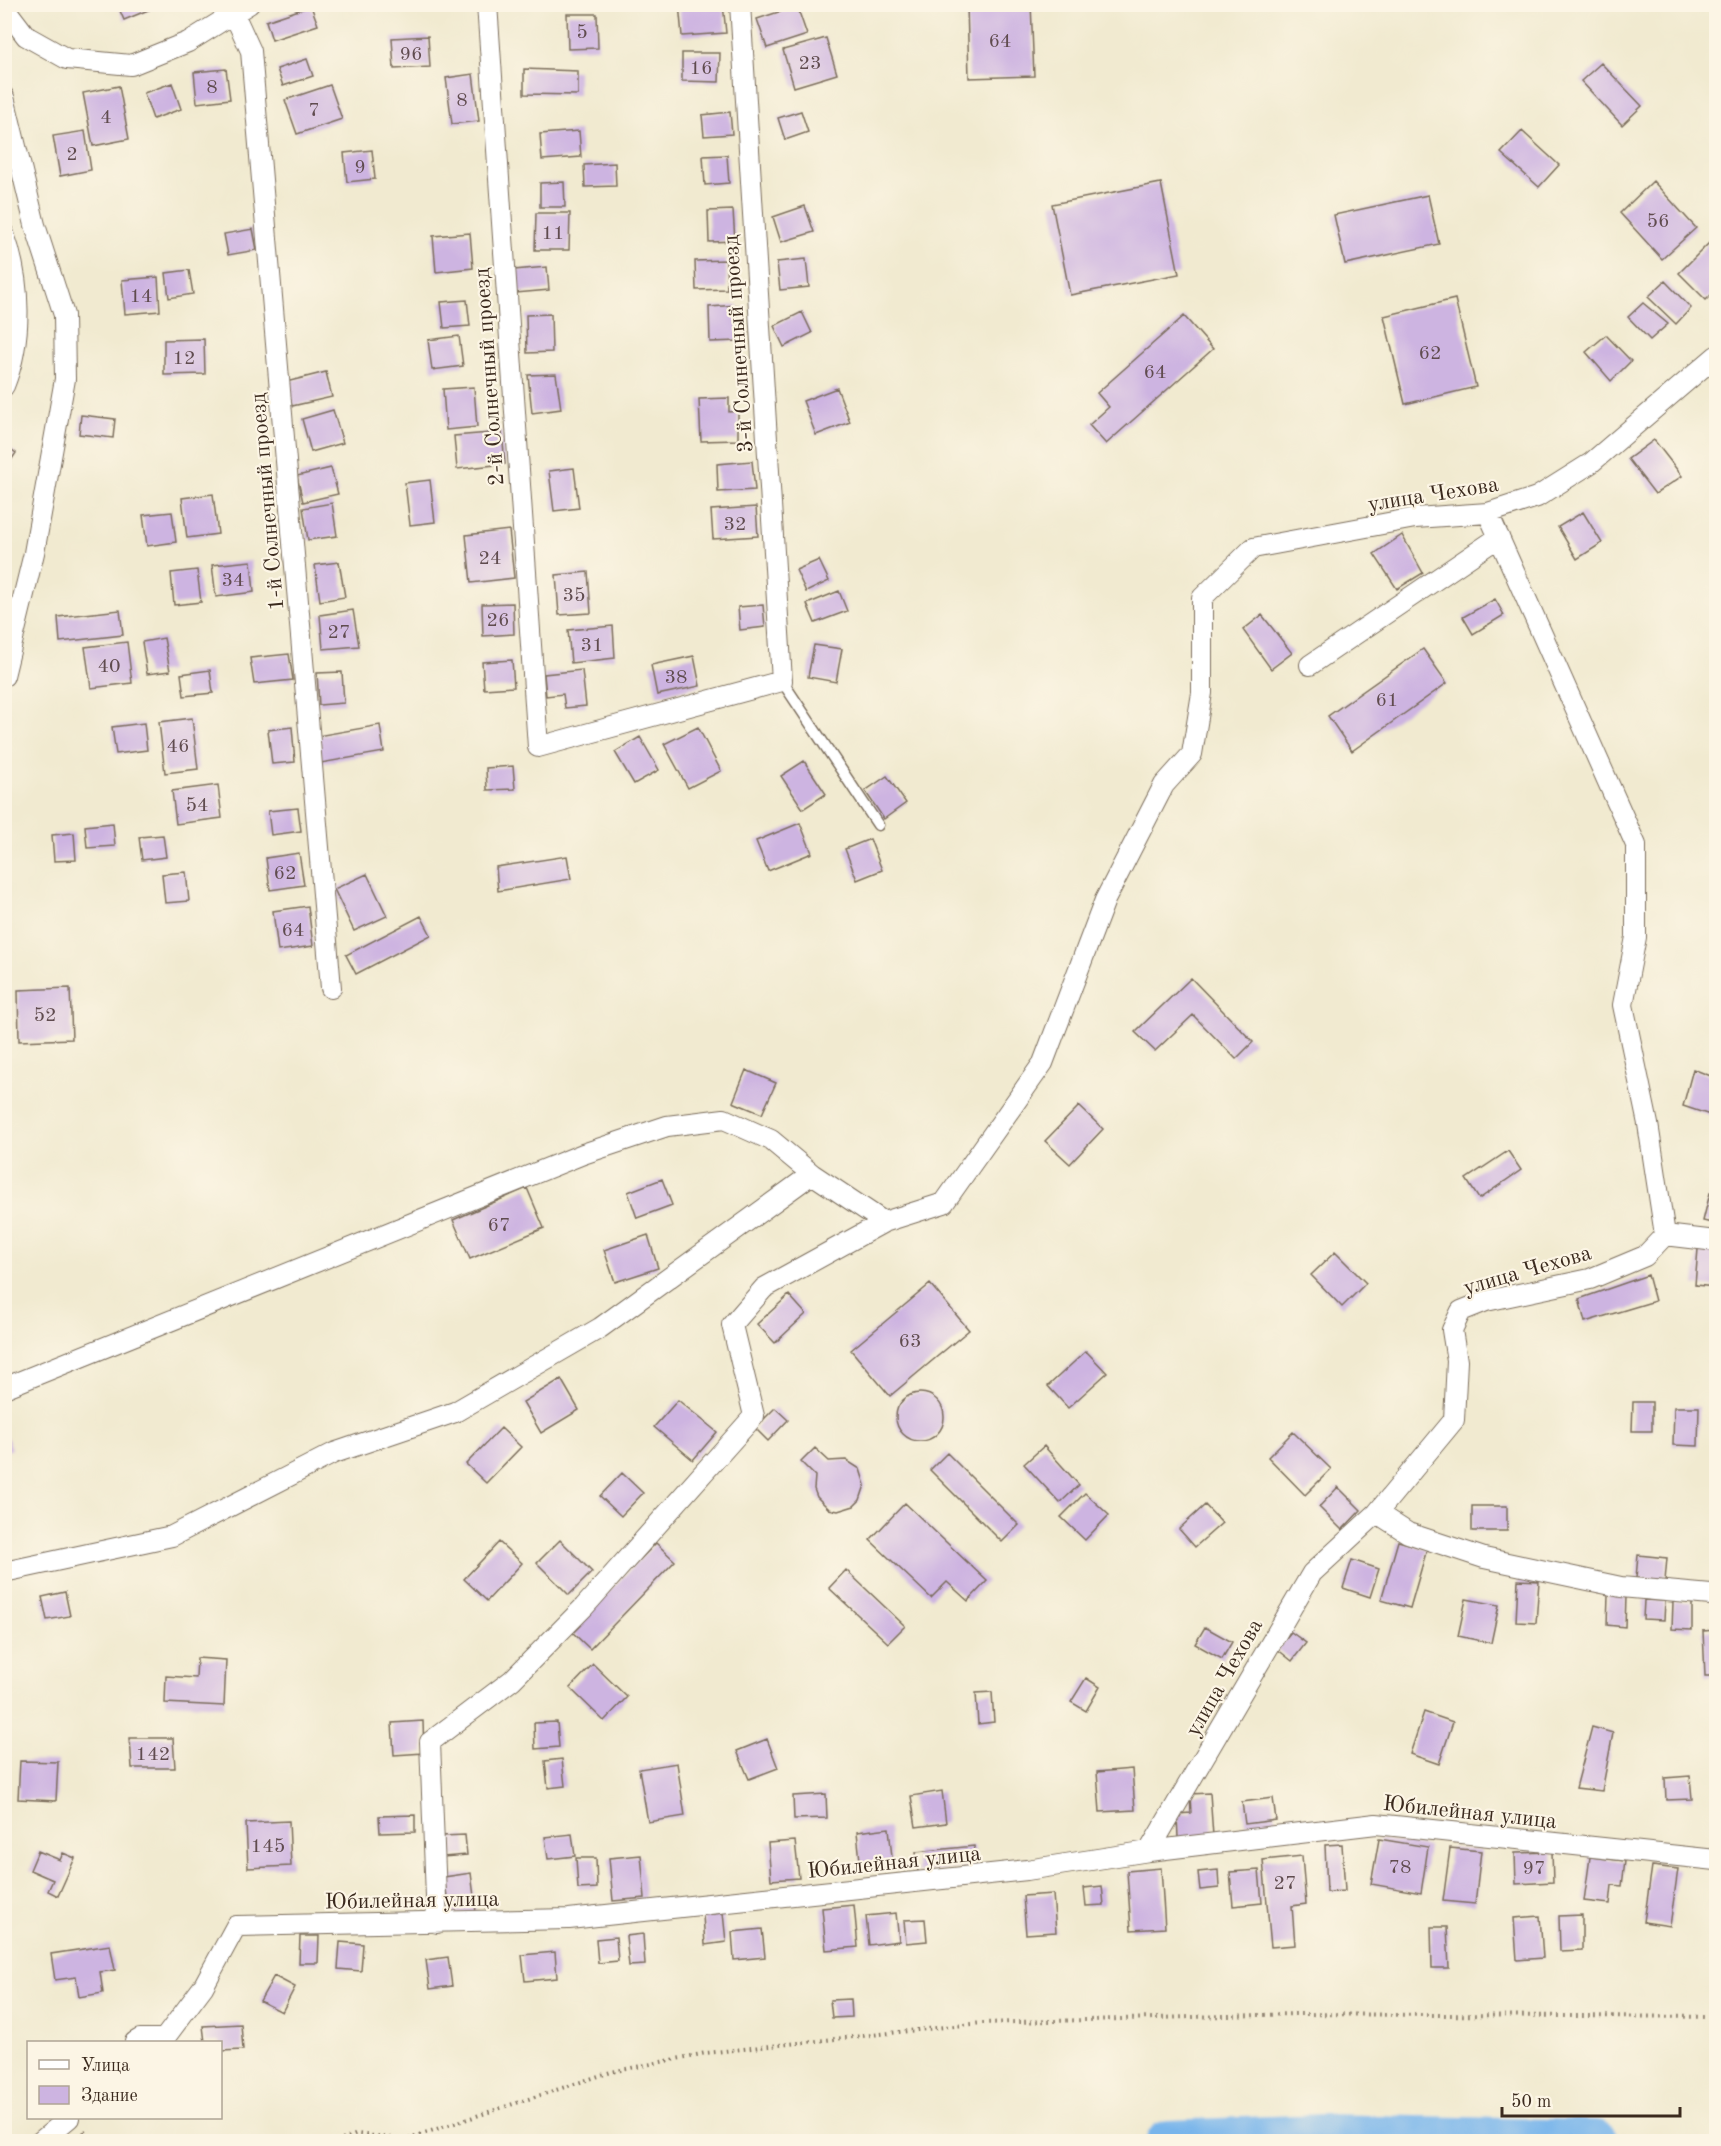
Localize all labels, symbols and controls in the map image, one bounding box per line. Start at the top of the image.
house number: 5 [576,23,588,43]
house number: 64 [988,32,1012,52]
house number: 96 [399,45,423,65]
house number: 23 [798,54,822,74]
house number: 16 [689,59,713,79]
house number: 8 [206,78,218,98]
house number: 8 [456,91,468,111]
house number: 7 [308,101,320,121]
house number: 4 [100,108,112,128]
house number: 2 [66,145,78,165]
house number: 9 [354,158,366,178]
house number: 56 [1646,212,1670,232]
house number: 11 [541,224,565,244]
street label: 3-й Солнечный проезд [720,234,758,453]
street label: 2-й Солнечный проезд [471,267,509,486]
house number: 14 [129,287,153,307]
house number: 62 [1418,344,1442,364]
house number: 12 [172,349,196,369]
house number: 64 [1143,363,1167,383]
street label: 1-й Солнечный проезд [248,392,288,611]
street label: улица Чехова [1366,474,1500,516]
house number: 32 [723,515,747,535]
house number: 24 [478,549,502,569]
house number: 34 [221,571,245,591]
house number: 35 [562,586,586,606]
house number: 26 [486,611,510,631]
house number: 27 [327,623,351,643]
house number: 31 [580,636,604,656]
house number: 40 [97,657,121,677]
house number: 38 [664,668,688,688]
house number: 61 [1375,691,1399,711]
house number: 46 [166,737,190,757]
house number: 54 [185,796,209,816]
house number: 62 [273,864,297,884]
house number: 64 [281,921,305,941]
house number: 52 [33,1006,57,1026]
house number: 67 [487,1216,511,1236]
street label: улица Чехова [1461,1242,1594,1300]
house number: 63 [898,1332,922,1352]
street label: улица Чехова [1182,1615,1267,1741]
house number: 142 [136,1745,170,1765]
street label: Юбилейная улица [1382,1793,1558,1833]
house number: 145 [251,1837,285,1857]
street label: Юбилейная улица [806,1843,982,1883]
house number: 78 [1388,1858,1412,1878]
house number: 97 [1522,1859,1546,1879]
house number: 27 [1273,1874,1297,1894]
street label: Юбилейная улица [325,1888,500,1914]
legend [27,2041,222,2119]
text: Улица [81,2057,130,2075]
scale bar [1502,2080,1680,2118]
text: Здание [81,2087,138,2105]
text: 50 m [1511,2093,1551,2111]

